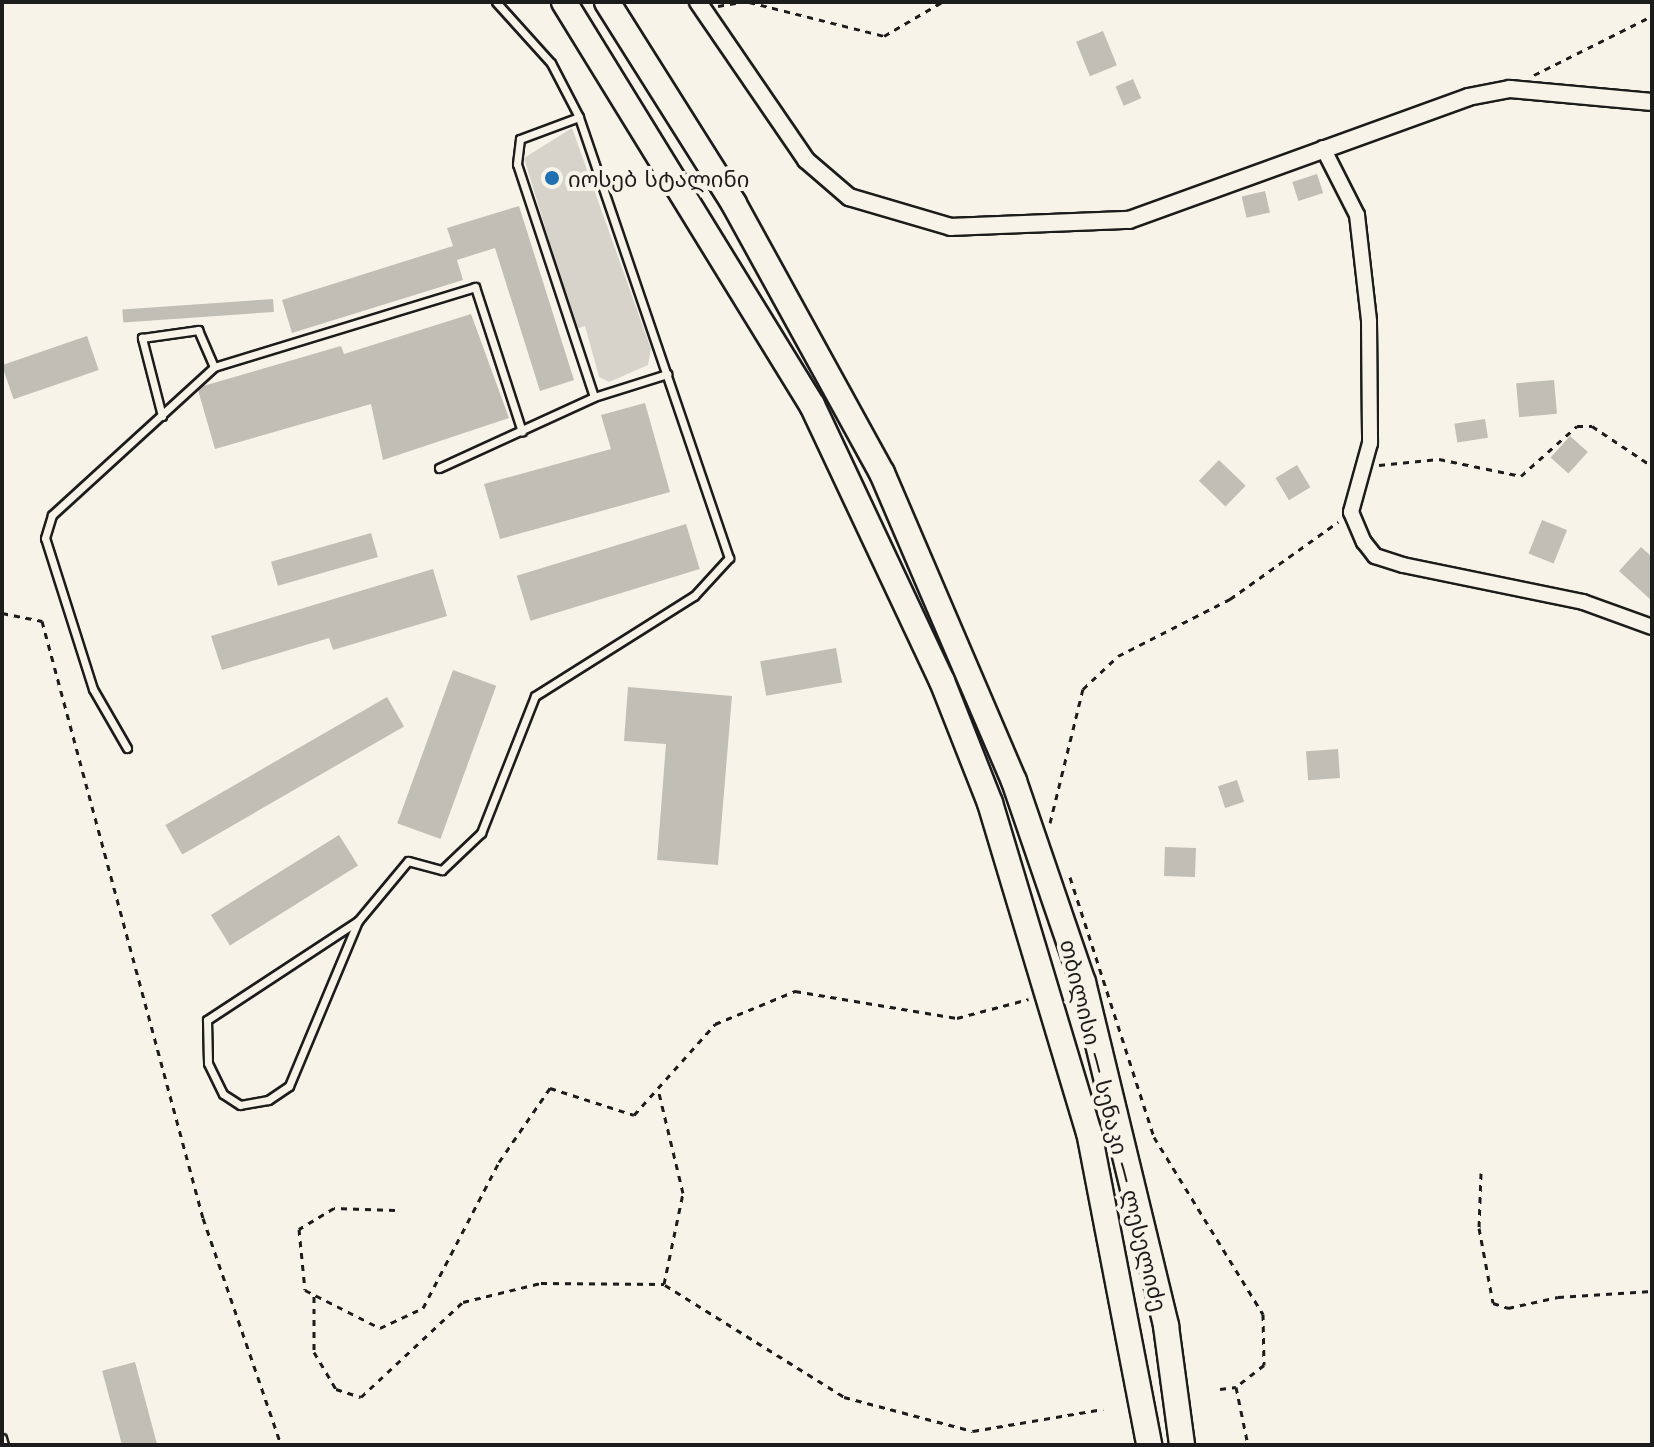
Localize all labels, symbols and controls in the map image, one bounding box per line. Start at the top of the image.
place label: იოსებ სტალინი [568,165,749,191]
marker: იოსებ სტალინი [543,169,561,187]
street label: თბილისი — სენაკი — ლესელიძე [1056,936,1174,1314]

